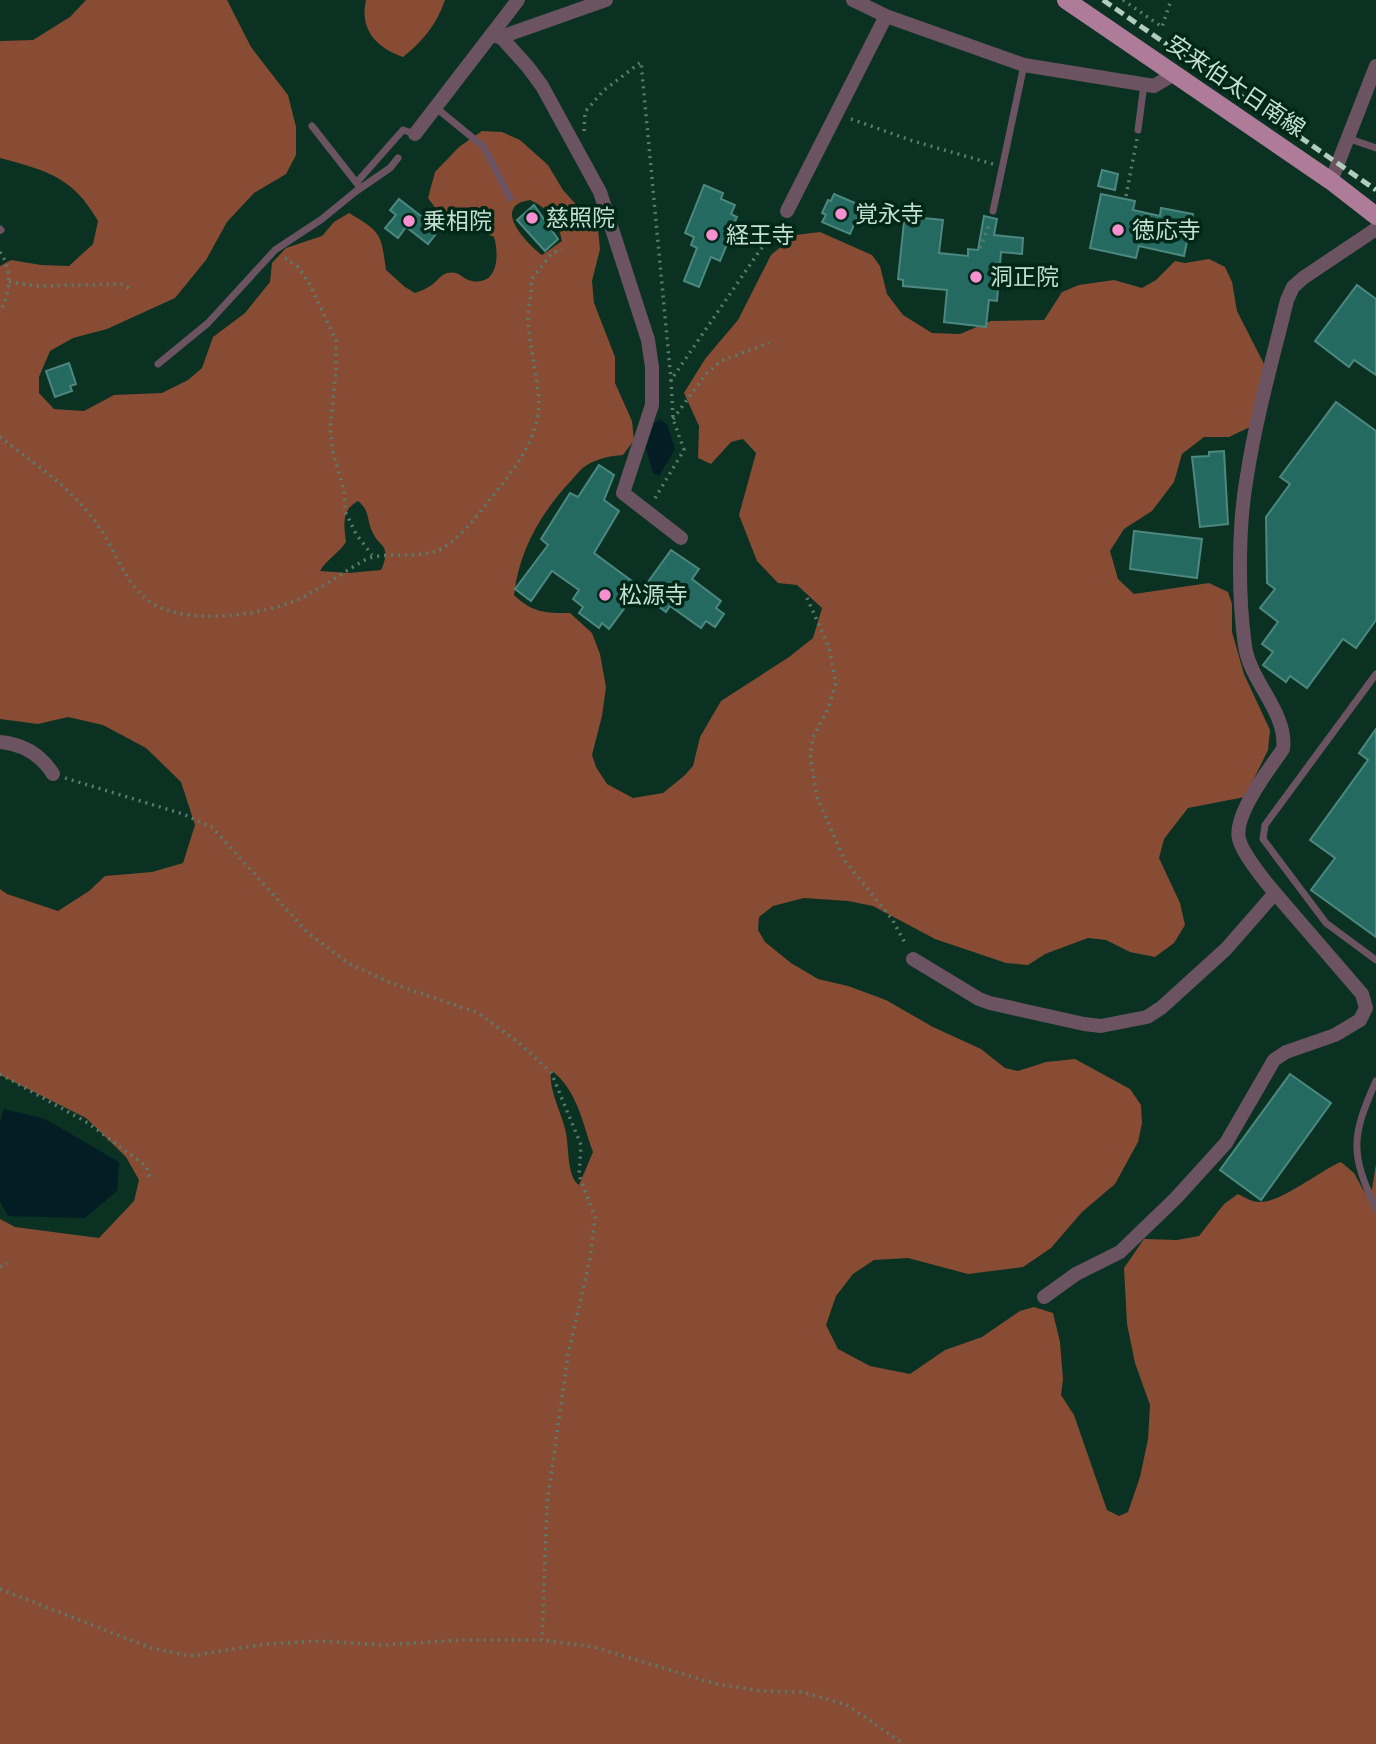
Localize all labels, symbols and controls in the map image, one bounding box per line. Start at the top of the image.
street label: 安来伯太日南線 [1159,28,1312,147]
place label: 覚永寺 [855,198,924,233]
place label: 慈照院 [546,202,615,237]
place label: 乗相院 [423,205,492,240]
marker: 覚永寺 [833,206,849,222]
marker: 慈照院 [524,210,540,226]
marker: 乗相院 [401,213,417,229]
place label: 徳応寺 [1132,214,1201,249]
place label: 経王寺 [726,219,795,254]
marker: 徳応寺 [1110,222,1126,238]
marker: 経王寺 [704,227,720,243]
place label: 洞正院 [990,261,1059,296]
marker: 洞正院 [968,269,984,285]
place label: 松源寺 [619,579,688,614]
marker: 松源寺 [597,587,613,603]

